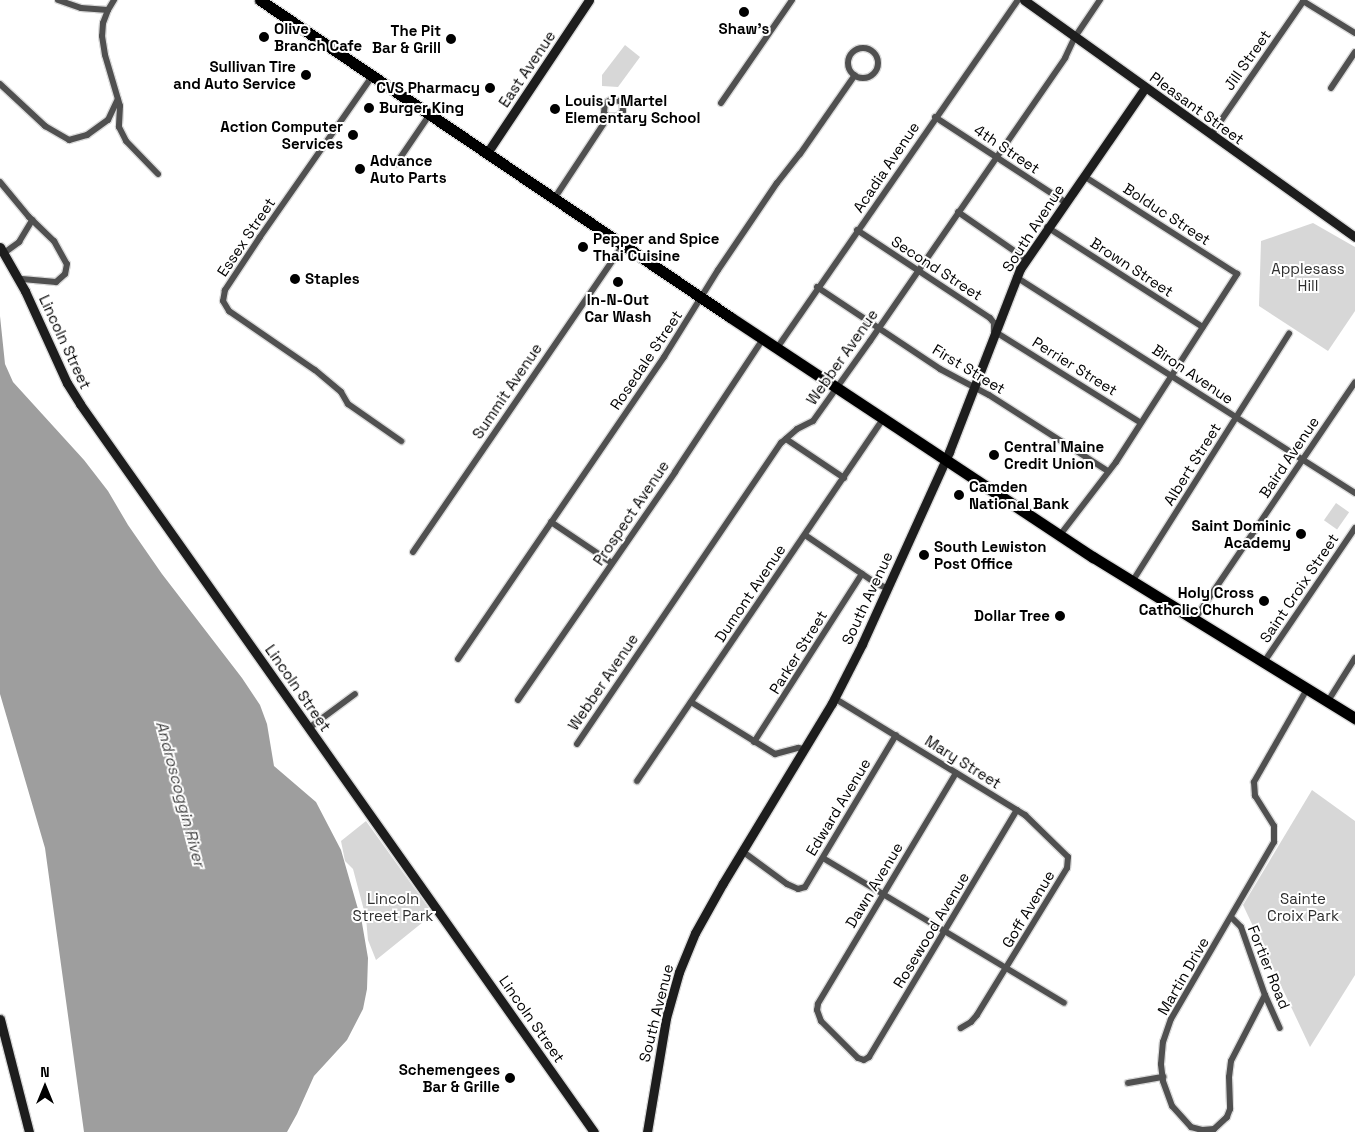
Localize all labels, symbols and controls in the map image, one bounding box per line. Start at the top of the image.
marker: Shaw's [738,6,750,18]
place label: Olive Branch Cafe [274,19,362,54]
place label: Shaw's [719,20,769,38]
place label: The Pit Bar & Grill [372,21,441,56]
street label: Jill Street [1220,26,1274,94]
street label: East Avenue [495,27,559,111]
marker: Olive Branch Cafe [258,31,270,43]
marker: The Pit Bar & Grill [445,33,457,45]
place label: Sullivan Tire and Auto Service [173,57,296,92]
street label: Pleasant Street [1146,68,1248,148]
marker: Sullivan Tire and Auto Service [300,69,312,81]
place label: CVS Pharmacy [376,79,480,97]
marker: CVS Pharmacy [484,82,496,94]
place label: Louis J Martel Elementary School [565,91,700,126]
place label: Burger King [379,99,464,117]
marker: Burger King [363,102,375,114]
marker: Louis J Martel Elementary School [549,103,561,115]
place label: Action Computer Services [220,117,343,152]
street label: Acadia Avenue [849,118,923,216]
street label: 4th Street [971,121,1043,177]
marker: Action Computer Services [347,129,359,141]
place label: Advance Auto Parts [370,151,447,186]
marker: Advance Auto Parts [354,163,366,175]
street label: Bolduc Street [1120,179,1214,249]
street label: South Avenue [998,181,1068,275]
street label: Essex Street [213,194,279,280]
place label: Pepper and Spice Thai Cuisine [593,229,719,264]
street label: Second Street [888,232,986,304]
street label: Brown Street [1087,233,1177,301]
marker: Pepper and Spice Thai Cuisine [577,241,589,253]
park label: Applesass Hill [1271,259,1345,294]
place label: Staples [305,270,360,288]
marker: Staples [289,273,301,285]
marker: In-N-Out Car Wash [612,276,624,288]
place label: In-N-Out Car Wash [584,290,652,325]
street label: Lincoln Street [35,292,95,392]
street label: Webber Avenue [802,306,882,408]
street label: Rosedale Street [606,307,686,413]
street label: Perrier Street [1029,333,1121,399]
street label: Summit Avenue [468,340,546,442]
street label: First Street [929,340,1009,398]
street label: Biron Avenue [1149,340,1237,408]
street label: Baird Avenue [1255,413,1323,501]
street label: Albert Street [1159,419,1225,509]
place label: Central Maine Credit Union [1004,437,1104,472]
marker: Central Maine Credit Union [988,449,1000,461]
street label: Prospect Avenue [589,457,673,569]
place label: Camden National Bank [969,477,1069,512]
marker: Camden National Bank [953,489,965,501]
place label: Saint Dominic Academy [1192,516,1291,551]
marker: Saint Dominic Academy [1295,528,1307,540]
street label: Saint Croix Street [1256,530,1342,646]
place label: South Lewiston Post Office [934,537,1047,572]
street label: Dumont Avenue [711,541,789,645]
street label: South Avenue [838,549,896,647]
marker: South Lewiston Post Office [918,549,930,561]
place label: Holy Cross Catholic Church [1139,583,1254,618]
marker: Holy Cross Catholic Church [1258,595,1270,607]
street label: Parker Street [765,607,831,697]
place label: Dollar Tree [974,607,1050,625]
marker: Dollar Tree [1054,610,1066,622]
street label: Webber Avenue [564,630,642,734]
street label: Lincoln Street [261,641,335,735]
water label: Androscoggin River [151,719,209,869]
street label: Mary Street [922,732,1004,792]
street label: Edward Avenue [802,755,874,859]
street label: Dawn Avenue [841,839,907,931]
street label: Goff Avenue [998,867,1058,951]
street label: Rosewood Avenue [889,869,973,991]
park label: Lincoln Street Park [353,889,433,924]
park label: Sainte Croix Park [1267,889,1339,924]
street label: Fortier Road [1244,923,1294,1011]
street label: Martin Drive [1154,934,1212,1018]
street label: South Avenue [635,962,677,1064]
street label: Lincoln Street [495,972,569,1066]
place label: Schemengees Bar & Grille [399,1060,500,1095]
north arrow [20,1062,70,1112]
text: N [40,1063,50,1081]
marker: Schemengees Bar & Grille [504,1072,516,1084]

